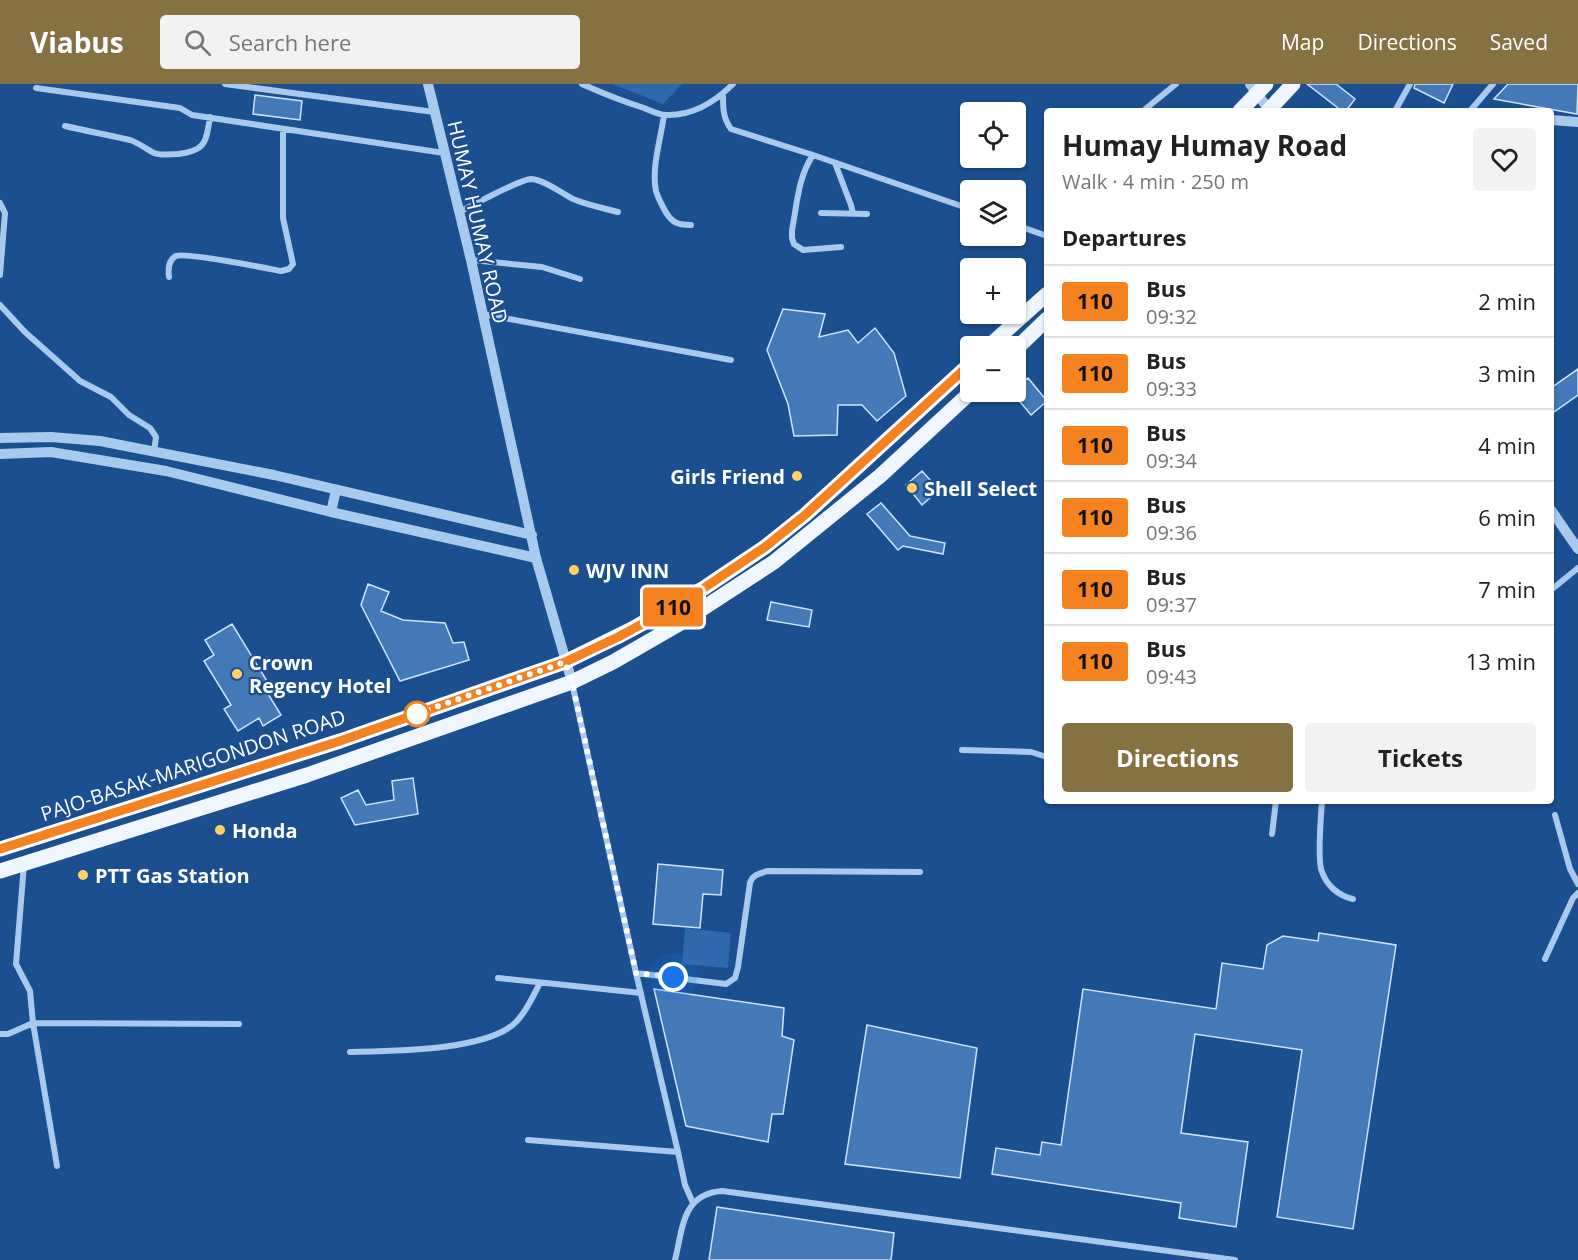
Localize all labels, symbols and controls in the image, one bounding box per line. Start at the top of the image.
search box [160,15,580,69]
text: Viabus [30,23,124,61]
icon: search [181,26,214,59]
text: Search here [229,27,351,57]
text: Map [1281,28,1324,56]
text: Directions [1357,28,1457,56]
text: Saved [1490,28,1548,56]
map controls [960,102,1026,402]
button: locate [960,102,1026,168]
street label: HUMAY HUMAY ROAD [441,118,515,326]
text: Humay Humay Road [1062,126,1347,164]
button: heart [1473,128,1536,191]
text: Walk · 4 min · 250 m [1062,168,1249,195]
button: layers [960,180,1026,246]
text: Departures [1062,222,1186,252]
button: + [960,258,1026,324]
text: Bus [1146,273,1186,303]
text: 2 min [1478,286,1536,316]
text: 110 [1077,287,1113,315]
text: 09:32 [1146,303,1197,330]
button: − [960,336,1026,402]
text: Bus [1146,345,1186,375]
text: 3 min [1478,358,1536,388]
text: 110 [1077,359,1113,387]
text: 09:33 [1146,375,1197,402]
text: Bus [1146,417,1186,447]
text: 4 min [1478,430,1536,460]
text: 110 [1077,431,1113,459]
text: 09:34 [1146,447,1197,474]
place label: Girls Friend [670,463,785,490]
marker: Girls Friend [790,469,804,483]
place label: Shell Select [924,475,1037,502]
marker: Shell Select [905,481,919,495]
text: Bus [1146,489,1186,519]
text: 6 min [1478,502,1536,532]
text: 110 [1077,503,1113,531]
text: 09:36 [1146,519,1197,546]
place label: WJV INN [586,557,669,584]
text: Bus [1146,561,1186,591]
marker: WJV INN [567,563,581,577]
text: 7 min [1478,574,1536,604]
text: 110 [1077,575,1113,603]
line badge: 110 [638,588,708,626]
text: 09:37 [1146,591,1197,618]
text: 110 [655,593,691,621]
text: Bus [1146,633,1186,663]
text: 13 min [1466,646,1536,676]
text: 110 [1077,647,1113,675]
place label: Crown Regency Hotel [249,649,391,699]
text: 09:43 [1146,663,1197,690]
marker: Crown Regency Hotel [230,667,244,681]
unlabelled marker [404,701,430,727]
street label: PAJO-BASAK-MARIGONDON ROAD [37,703,349,827]
button: Directions [1062,723,1293,792]
button: Tickets [1305,723,1536,792]
place label: Honda [232,817,298,844]
marker: Honda [213,823,227,837]
place label: PTT Gas Station [95,862,250,889]
marker: PTT Gas Station [76,868,90,882]
your location [658,962,688,992]

